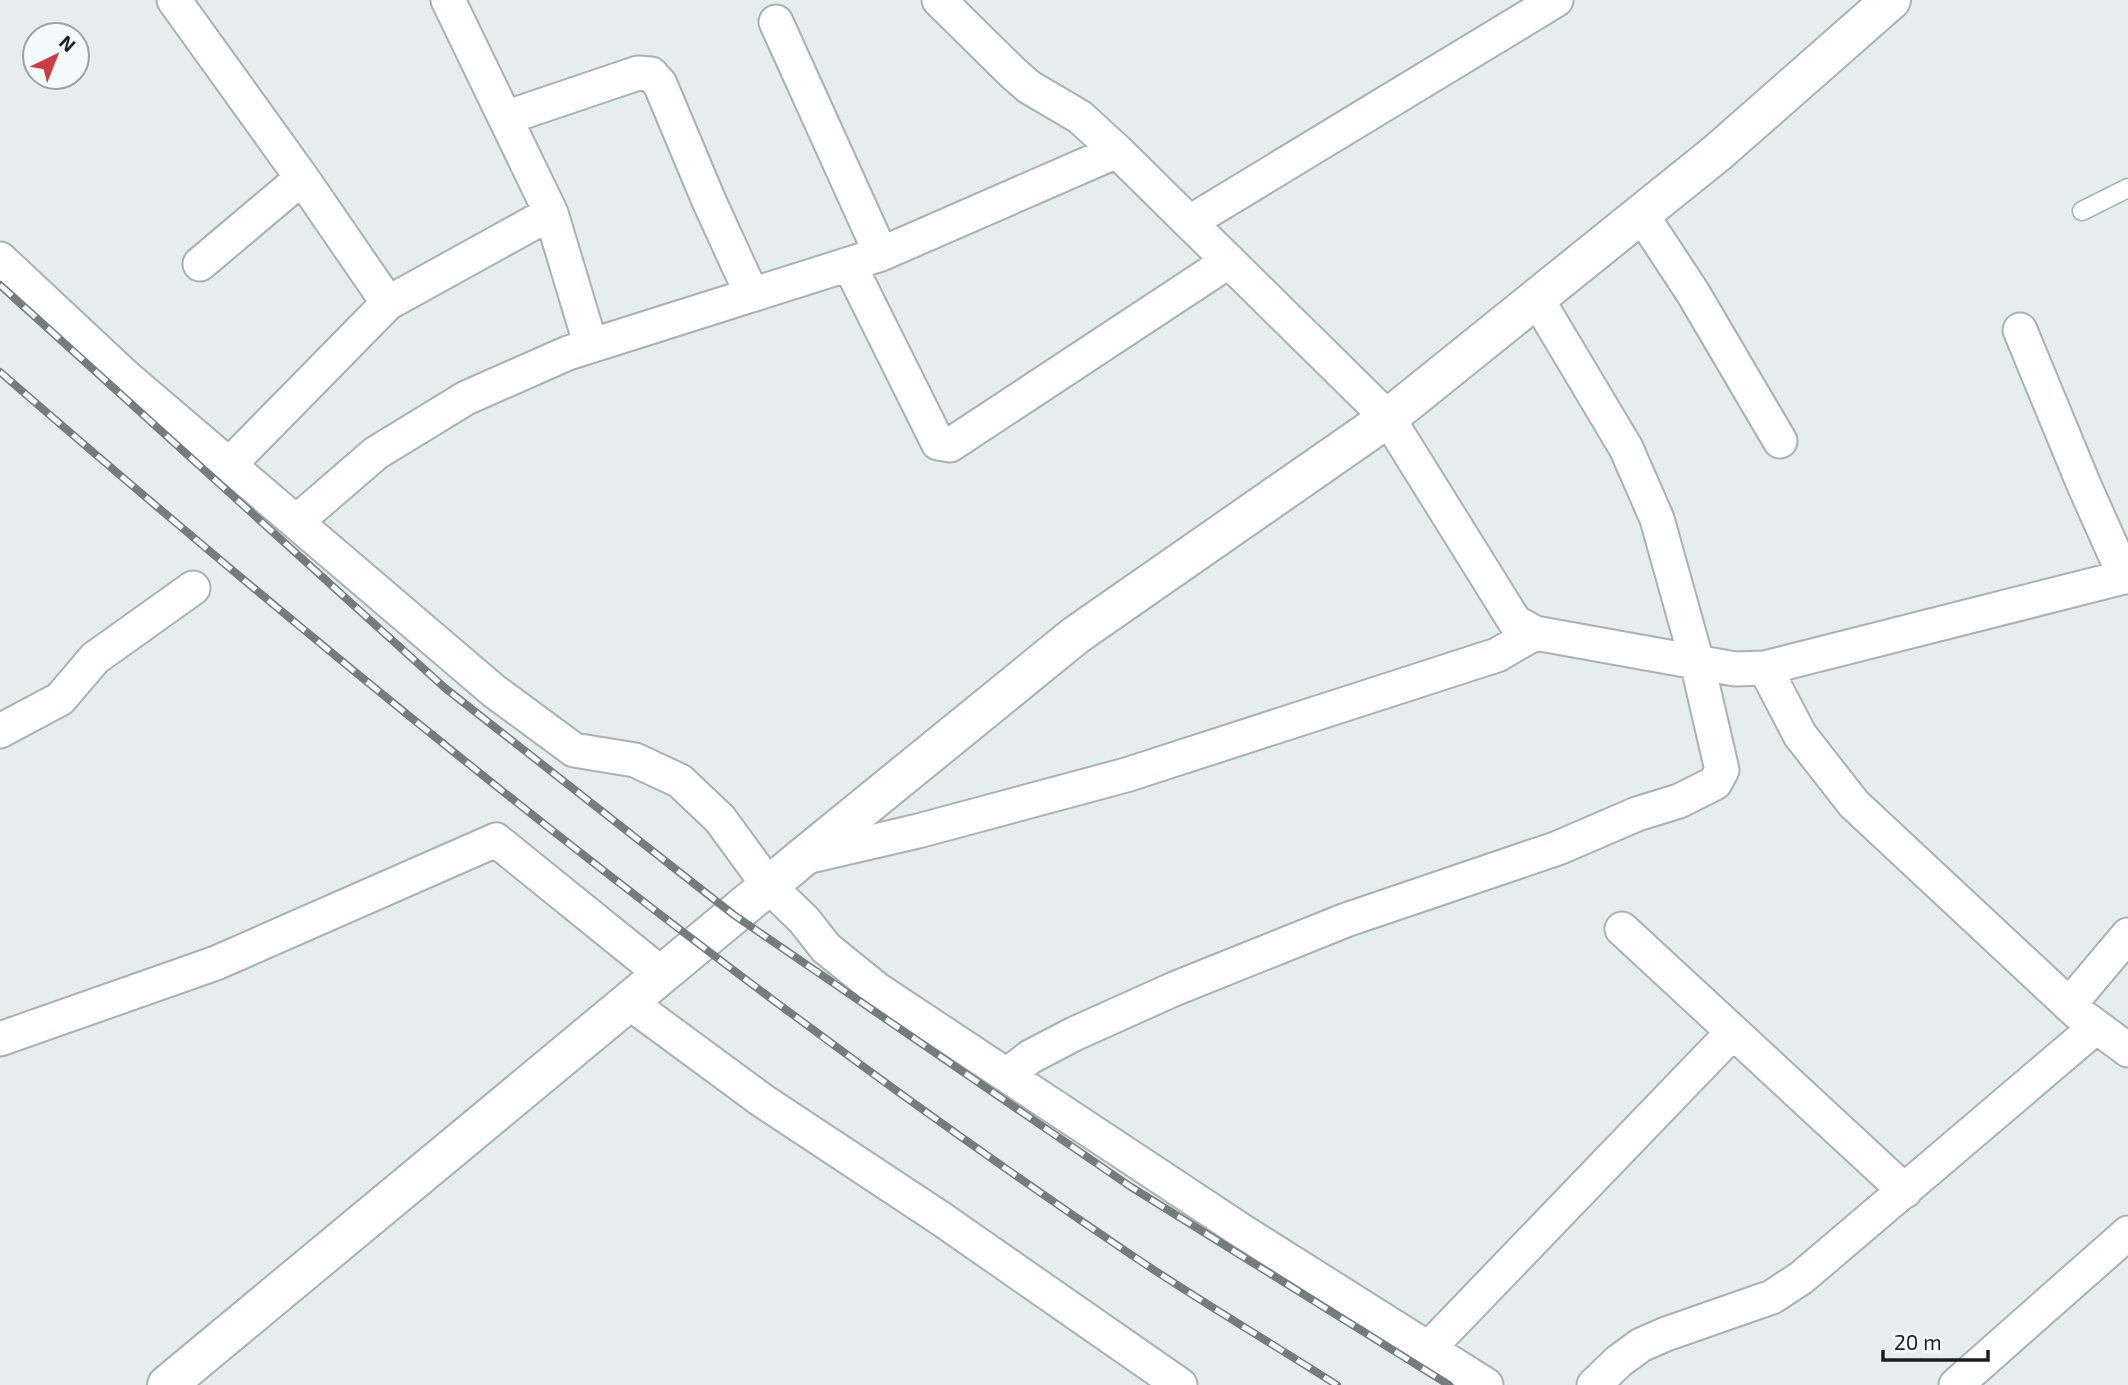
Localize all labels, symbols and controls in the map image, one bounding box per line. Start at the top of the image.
north arrow [21,21,91,91]
text: N [55,30,81,56]
scale bar [1883,1318,1988,1362]
text: 20 m [1894,1329,1942,1354]

